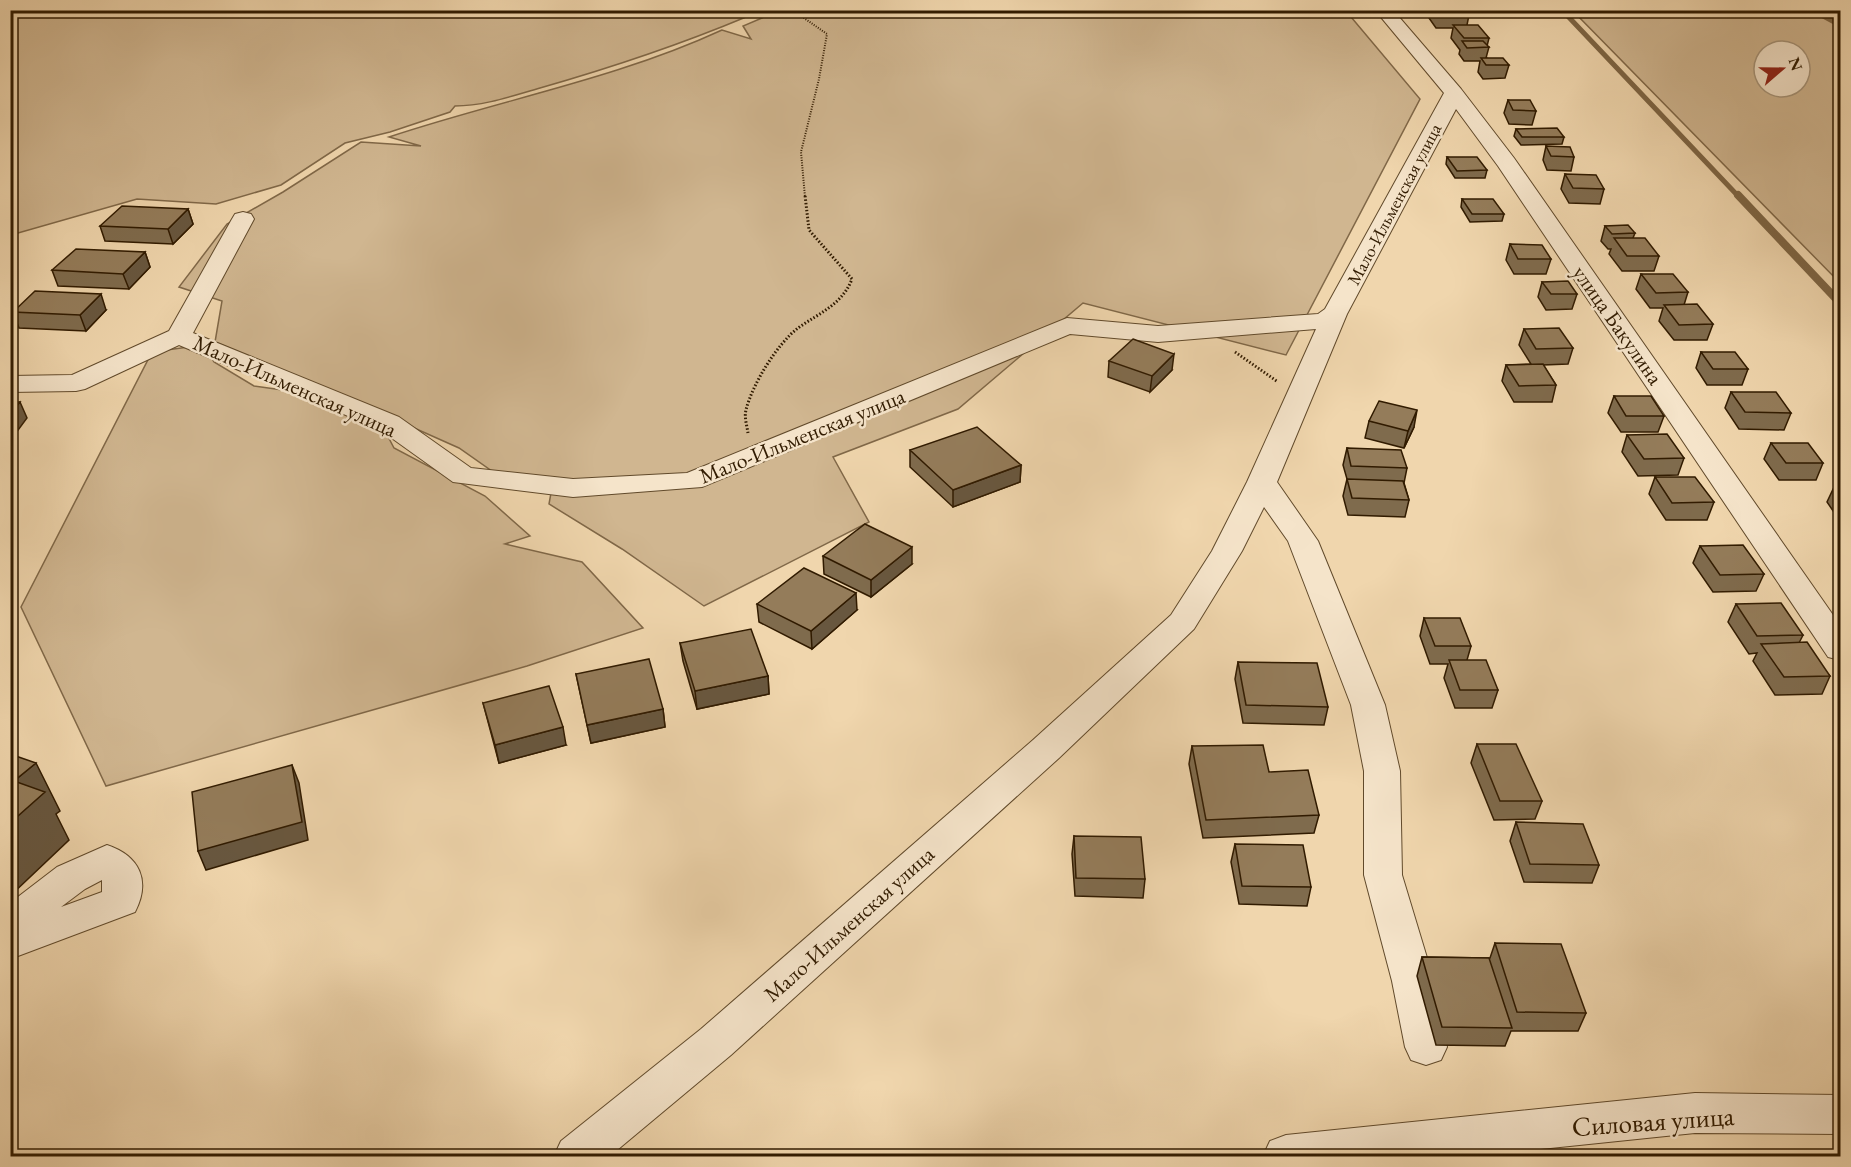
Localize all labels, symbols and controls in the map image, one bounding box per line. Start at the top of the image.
north arrow [1752,39,1812,99]
text: N [1784,54,1808,74]
street label: Мало-Ильменская улица [1342,118,1447,289]
street label: улица Бакулина [1566,260,1670,391]
street label: Мало-Ильменская улица [189,328,401,444]
street label: Мало-Ильменская улица [695,381,910,491]
street label: Мало-Ильменская улица [758,840,941,1008]
street label: Силовая улица [1571,1098,1736,1144]

